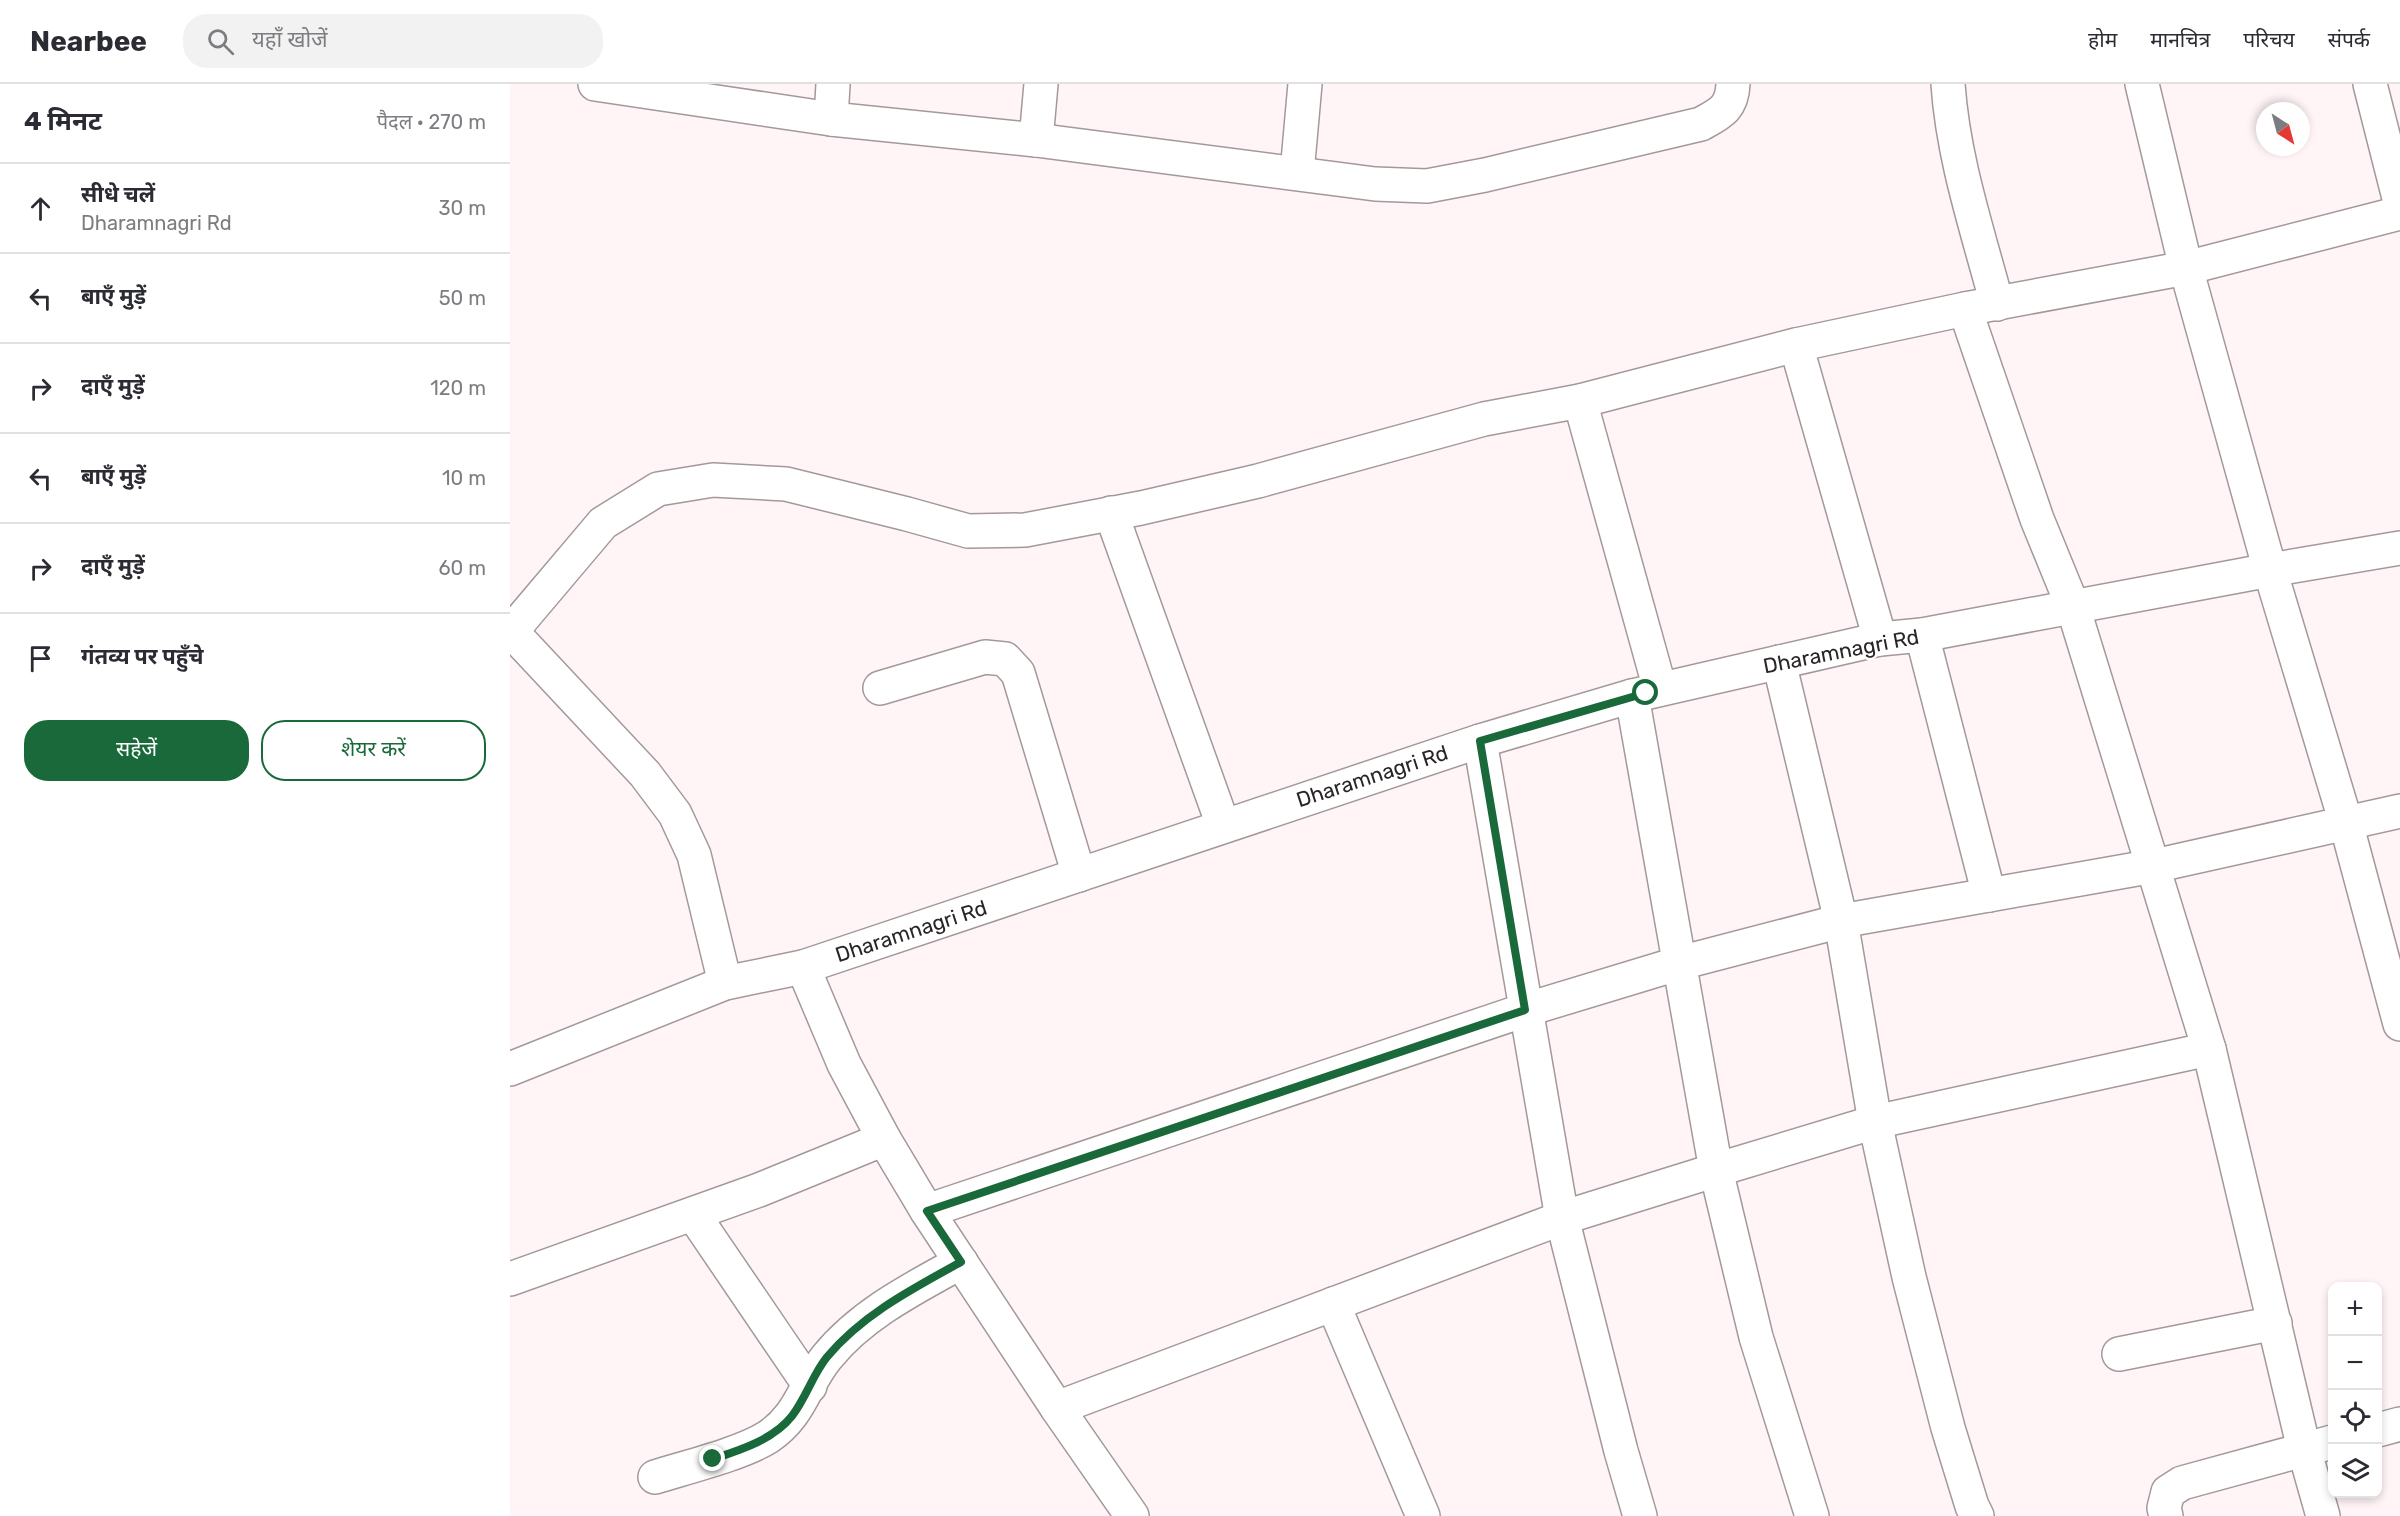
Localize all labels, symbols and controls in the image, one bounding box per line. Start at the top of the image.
search box [183,14,603,68]
text: Nearbee [30,25,147,58]
icon: search [204,25,237,58]
text: यहाँ खोजें [252,26,328,53]
text: होम [2088,27,2117,52]
text: मानचित्र [2150,27,2210,52]
text: परिचय [2243,27,2295,52]
text: संपर्क [2328,27,2370,52]
north arrow [2256,102,2310,156]
text: 4 मिनट [24,106,102,137]
text: पैदल · 270 m [377,110,486,134]
text: सीधे चलें [81,181,155,208]
icon: ahead [24,192,57,225]
text: 30 m [439,196,486,220]
text: Dharamnagri Rd [81,211,232,235]
icon: left [24,282,57,315]
text: बाएँ मुड़ें [81,283,146,310]
text: 50 m [439,286,486,310]
icon: right [24,372,57,405]
text: दाएँ मुड़ें [81,373,145,400]
text: 120 m [430,376,486,400]
icon: left [24,462,57,495]
text: बाएँ मुड़ें [81,463,146,490]
text: 10 m [442,466,486,490]
icon: right [24,552,57,585]
text: दाएँ मुड़ें [81,553,145,580]
text: 60 m [439,556,486,580]
street label: Dharamnagri Rd [1761,624,1921,678]
icon: arrive [24,642,57,675]
text: गंतव्य पर पहुँचे [81,643,203,670]
route start [1632,679,1658,705]
button: सहेजें [24,720,249,781]
button: शेयर करें [261,720,486,781]
street label: Dharamnagri Rd [1293,740,1451,812]
street label: Dharamnagri Rd [832,895,990,967]
map controls [2328,1282,2382,1498]
button: + [2328,1282,2382,1336]
button: − [2328,1336,2382,1390]
button: locate [2328,1390,2382,1444]
button: layers [2328,1444,2382,1498]
route end [699,1445,725,1471]

